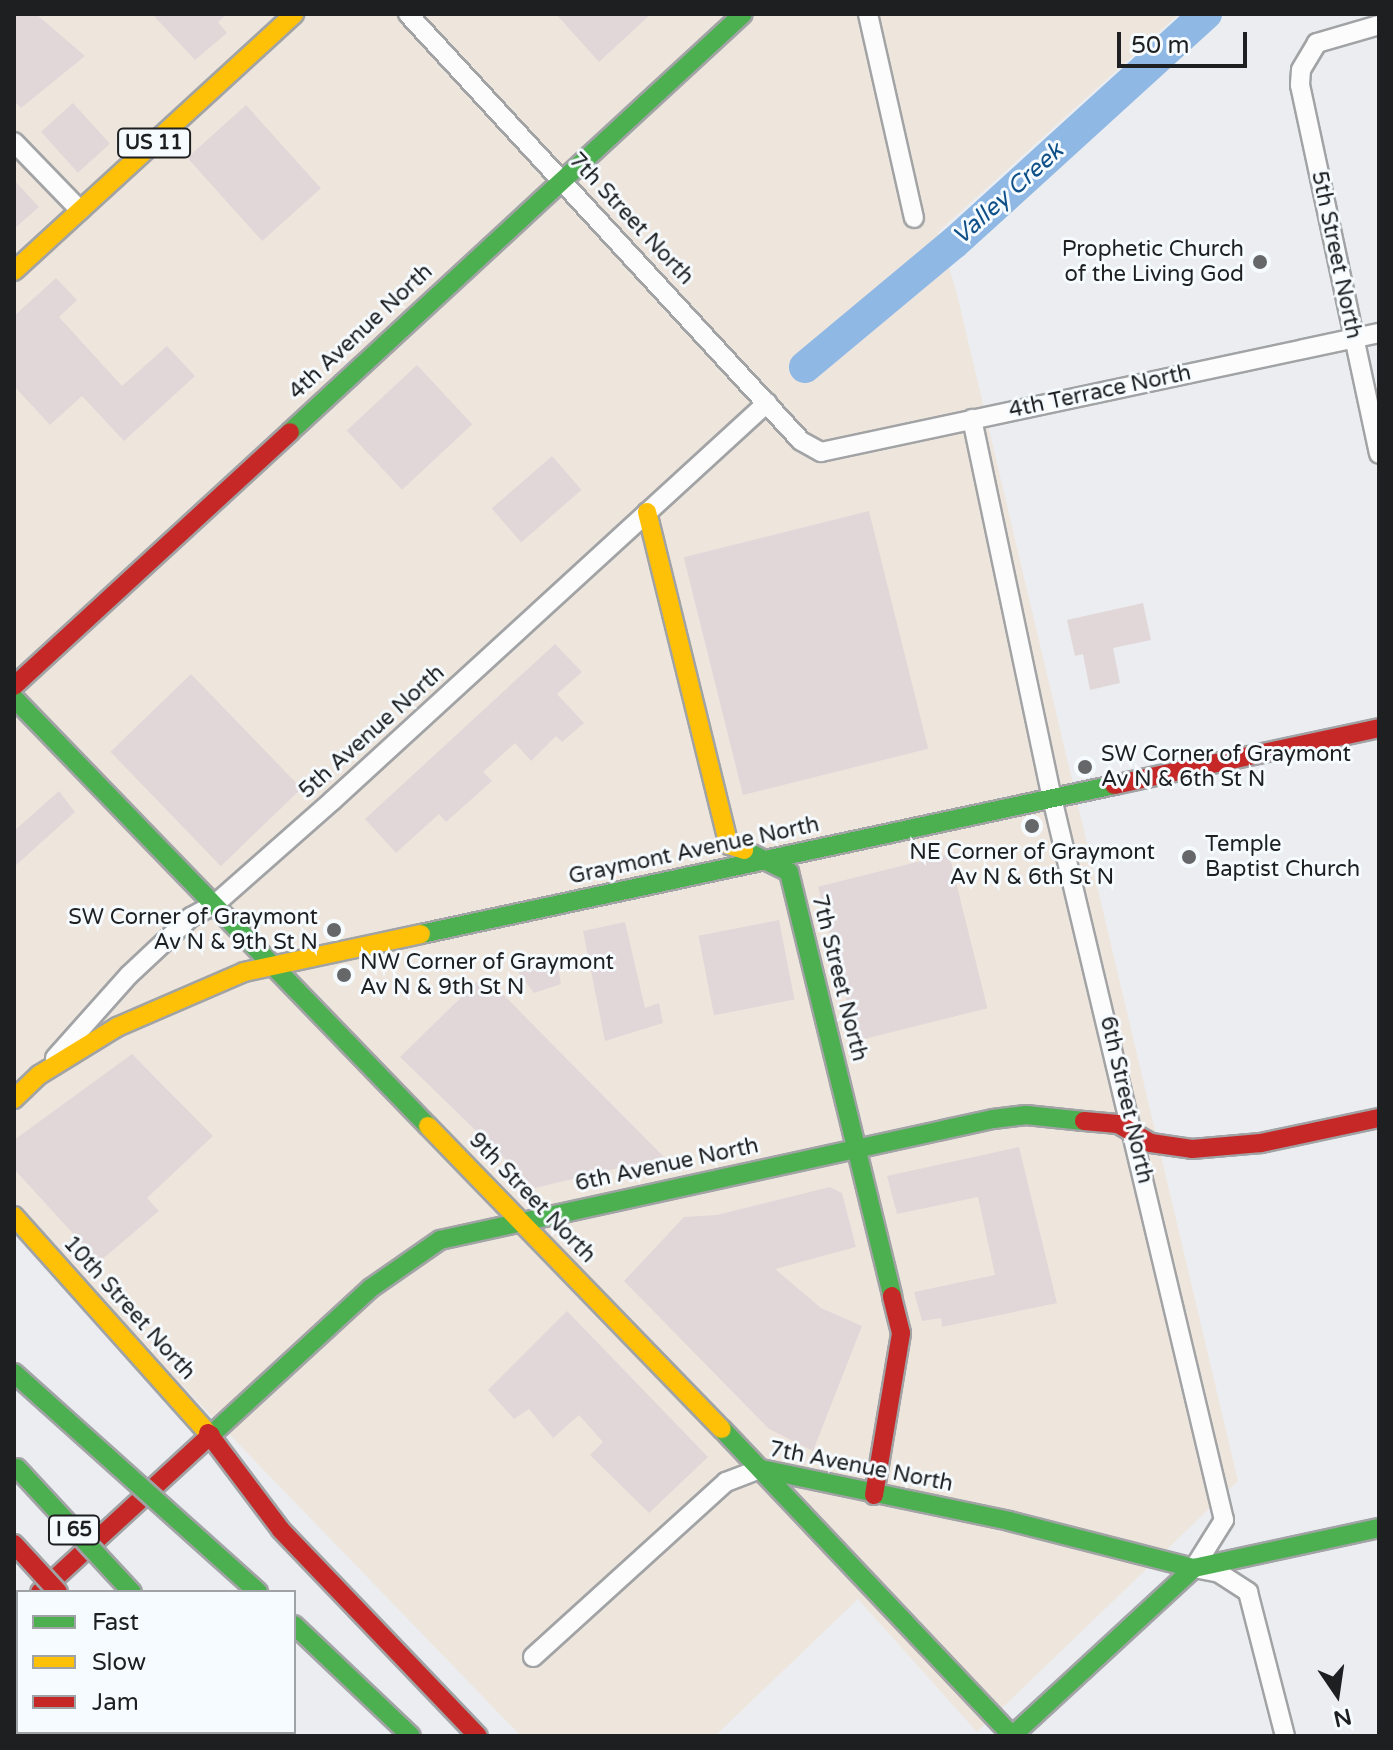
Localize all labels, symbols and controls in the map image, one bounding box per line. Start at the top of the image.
scale bar [1121,16,1251,66]
text: 50 m [1131,31,1189,60]
road number: US 11 [116,127,192,159]
water label: Valley Creek [947,137,1069,251]
street label: 7th Street North [563,148,699,290]
street label: 5th Street North [1305,169,1367,341]
place label: Prophetic Church of the Living God [1062,236,1244,288]
marker: Prophetic Church of the Living God [1251,253,1269,271]
street label: 4th Avenue North [284,259,438,405]
street label: 4th Terrace North [1006,360,1194,424]
street label: 5th Avenue North [294,660,450,804]
place label: SW Corner of Graymont Av N & 6th St N [1101,741,1351,792]
marker: SW Corner of Graymont Av N & 6th St N [1076,758,1094,776]
street label: Graymont Avenue North [566,812,822,890]
marker: NE Corner of Graymont Av N & 6th St N [1023,817,1041,835]
place label: Temple Baptist Church [1205,831,1360,882]
place label: NE Corner of Graymont Av N & 6th St N [909,839,1155,890]
marker: Temple Baptist Church [1180,848,1198,866]
street label: 7th Street North [806,892,872,1064]
place label: SW Corner of Graymont Av N & 9th St N [68,904,318,956]
marker: SW Corner of Graymont Av N & 9th St N [325,921,343,939]
place label: NW Corner of Graymont Av N & 9th St N [360,949,614,1000]
marker: NW Corner of Graymont Av N & 9th St N [335,966,353,984]
street label: 6th Street North [1094,1014,1158,1186]
street label: 9th Street North [463,1127,601,1269]
street label: 6th Avenue North [573,1133,761,1197]
street label: 10th Street North [57,1231,201,1385]
street label: 7th Avenue North [767,1436,955,1498]
road number: I 65 [46,1514,102,1546]
legend [16,1590,296,1734]
text: Fast [92,1608,139,1637]
text: Slow [92,1648,146,1677]
north arrow [1297,1654,1377,1734]
text: Jam [92,1688,139,1717]
text: N [1331,1703,1354,1732]

